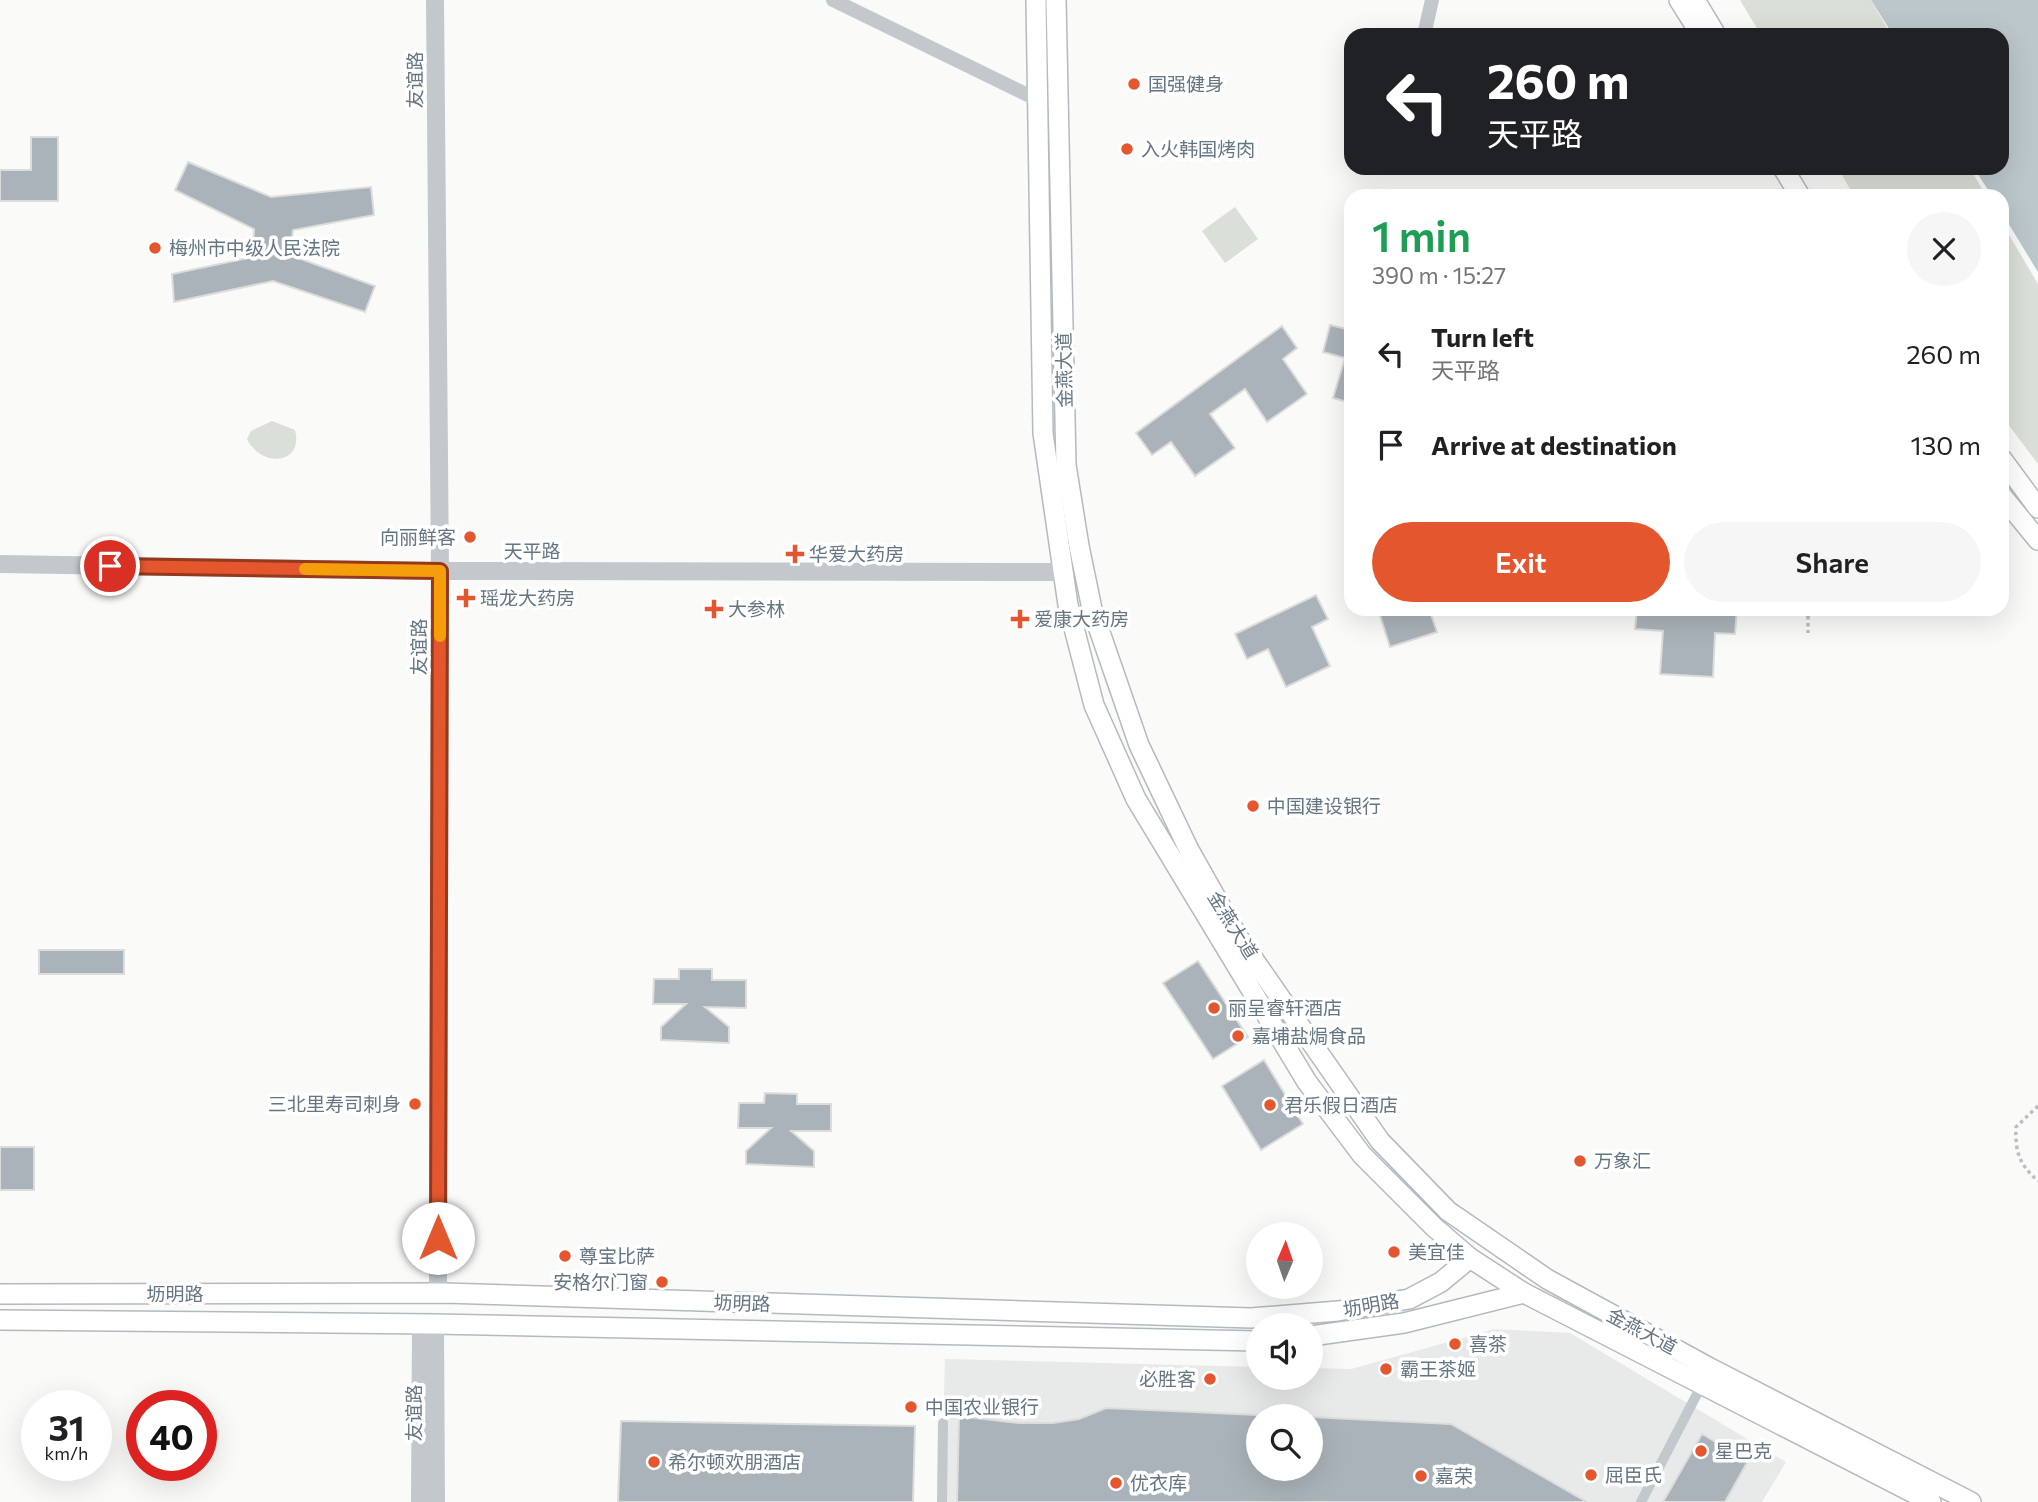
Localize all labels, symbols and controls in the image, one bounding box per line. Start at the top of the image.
text: 260 m [1487,49,1629,109]
street label: 友谊路 [403,51,426,109]
icon: left [1372,56,1463,147]
place label: 国强健身 [1148,72,1224,95]
marker: 国强健身 [1126,76,1142,92]
text: 天平路 [1487,113,1583,153]
place label: 入火韩国烤肉 [1141,137,1255,160]
marker: 入火韩国烤肉 [1119,141,1135,157]
text: 1 min [1372,209,1471,261]
button: close [1907,212,1981,286]
place label: 梅州市中级人民法院 [169,236,340,259]
marker: 梅州市中级人民法院 [147,240,163,256]
text: 390 m · 15:27 [1372,261,1506,289]
text: Turn left [1431,321,1534,352]
street label: 金燕大道 [1051,332,1076,408]
icon: left [1372,335,1410,373]
text: 260 m [1906,338,1981,369]
text: 天平路 [1431,356,1500,384]
icon: arrive [1372,426,1410,464]
text: Arrive at destination [1431,429,1677,460]
text: 130 m [1910,429,1981,460]
button: Exit [1372,522,1670,602]
button: Share [1684,522,1981,602]
place label: 向丽鲜客 [380,525,456,548]
marker: 向丽鲜客 [462,529,478,545]
pin [80,536,140,596]
street label: 天平路 [503,539,561,562]
place label: 华爱大药房 [809,542,904,565]
marker: 华爱大药房 [787,546,803,562]
icon: arrive [91,547,129,585]
place label: 瑶龙大药房 [480,586,575,609]
marker: 瑶龙大药房 [458,590,474,606]
place label: 大参林 [728,597,785,620]
marker: 大参林 [706,601,722,617]
place label: 爱康大药房 [1034,607,1129,630]
marker: 爱康大药房 [1012,611,1028,627]
street label: 友谊路 [407,618,430,676]
place label: 中国建设银行 [1267,794,1381,817]
marker: 中国建设银行 [1245,798,1261,814]
street label: 金燕大道 [1204,886,1263,963]
place label: 丽呈睿轩酒店 [1228,996,1342,1019]
marker: 丽呈睿轩酒店 [1206,1000,1222,1016]
place label: 嘉埔盐焗食品 [1252,1024,1366,1047]
marker: 嘉埔盐焗食品 [1230,1028,1246,1044]
place label: 三北里寿司刺身 [268,1092,401,1115]
place label: 君乐假日酒店 [1284,1093,1398,1116]
marker: 三北里寿司刺身 [407,1096,423,1112]
marker: 君乐假日酒店 [1262,1097,1278,1113]
place label: 万象汇 [1594,1149,1651,1172]
marker: 万象汇 [1572,1153,1588,1169]
position arrow [401,1201,475,1275]
north arrow [1246,1222,1323,1298]
map controls [1246,1222,1323,1481]
place label: 美宜佳 [1408,1240,1465,1263]
place label: 尊宝比萨 [579,1244,655,1267]
marker: 美宜佳 [1386,1244,1402,1260]
marker: 尊宝比萨 [557,1248,573,1264]
place label: 安格尔门窗 [553,1270,648,1293]
marker: 安格尔门窗 [654,1274,670,1290]
street label: 坜明路 [146,1282,204,1305]
street label: 坜明路 [1341,1288,1401,1321]
street label: 坜明路 [713,1290,771,1315]
street label: 金燕大道 [1603,1303,1681,1359]
button: sound [1246,1313,1323,1390]
place label: 喜茶 [1469,1332,1507,1355]
marker: 喜茶 [1447,1336,1463,1352]
place label: 霸王茶姬 [1400,1357,1476,1380]
marker: 霸王茶姬 [1378,1361,1394,1377]
place label: 必胜客 [1139,1367,1196,1390]
marker: 必胜客 [1202,1371,1218,1387]
street label: 友谊路 [402,1384,425,1442]
speed limit sign: 40 [126,1390,217,1481]
place label: 中国农业银行 [925,1395,1039,1418]
marker: 中国农业银行 [903,1399,919,1415]
button: search [1246,1404,1323,1481]
text: 31 [48,1405,85,1448]
place label: 星巴克 [1715,1439,1772,1462]
text: km/h [45,1442,88,1464]
marker: 星巴克 [1693,1443,1709,1459]
place label: 希尔顿欢朋酒店 [668,1450,801,1473]
marker: 希尔顿欢朋酒店 [646,1454,662,1470]
place label: 屈臣氏 [1605,1463,1662,1486]
place label: 嘉荣 [1435,1464,1473,1487]
marker: 屈臣氏 [1583,1467,1599,1483]
marker: 嘉荣 [1413,1468,1429,1484]
place label: 优衣库 [1130,1471,1187,1494]
marker: 优衣库 [1108,1475,1124,1491]

